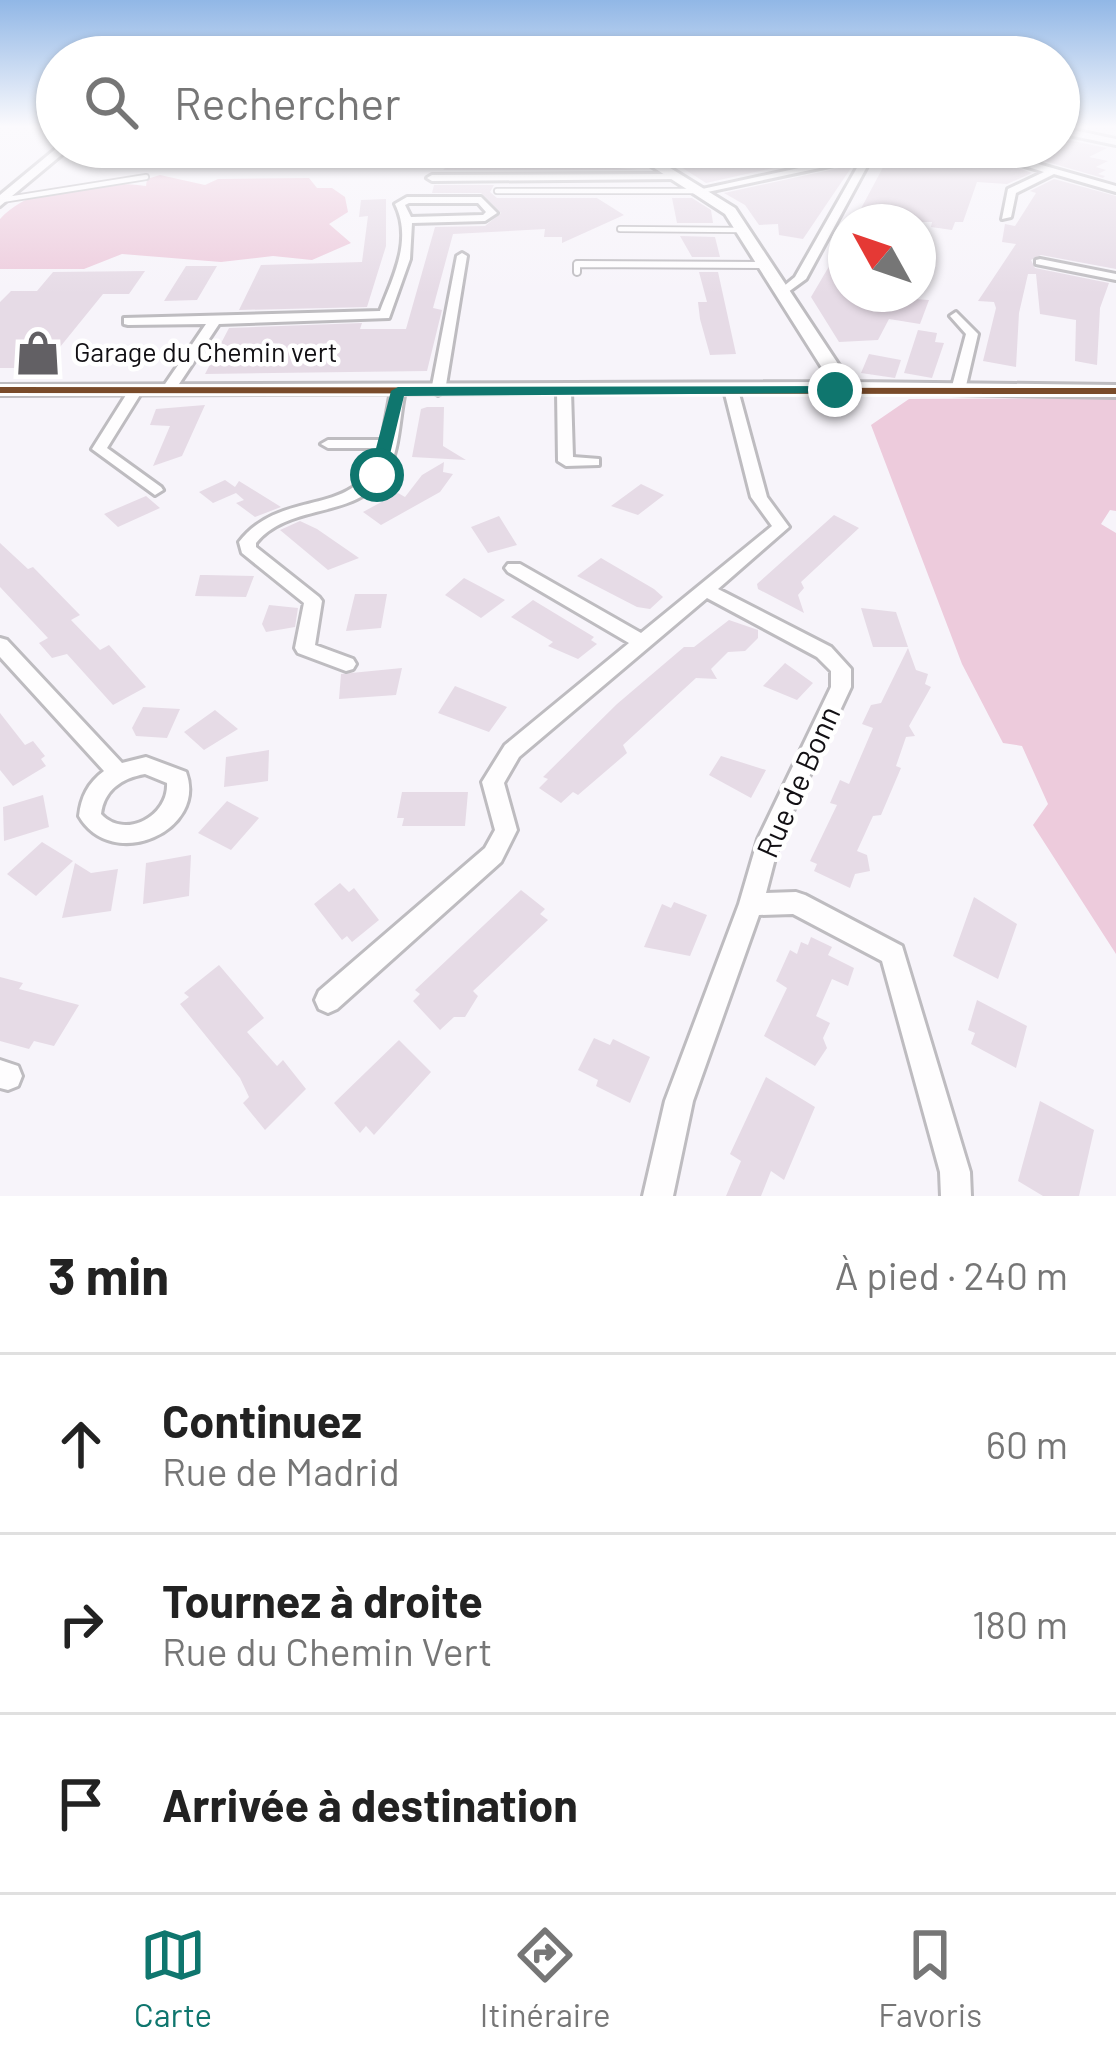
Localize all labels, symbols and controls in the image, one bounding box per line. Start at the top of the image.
search box [36,36,1080,168]
icon: search [78,69,144,135]
text: Rechercher [174,75,401,129]
north arrow [828,204,936,312]
shop icon: Garage du Chemin vert [13,328,63,378]
place label: Garage du Chemin vert [74,335,338,367]
route end [808,363,862,417]
route start [350,448,404,502]
street label: Rue de Bonn [748,700,847,863]
text: 3 min [48,1244,169,1305]
text: À pied · 240 m [835,1251,1068,1298]
text: Continuez [162,1393,362,1447]
icon: ahead [48,1411,114,1477]
text: 60 m [986,1420,1068,1467]
text: Rue de Madrid [162,1447,400,1494]
text: Tournez à droite [162,1573,483,1627]
icon: right [48,1591,114,1657]
text: 180 m [972,1600,1068,1647]
text: Rue du Chemin Vert [162,1627,492,1674]
icon: arrive [48,1771,114,1837]
text: Arrivée à destination [162,1777,578,1831]
tab: Carte [134,1922,212,2034]
tab: Itinéraire [480,1922,611,2034]
tab: Favoris [878,1922,982,2034]

